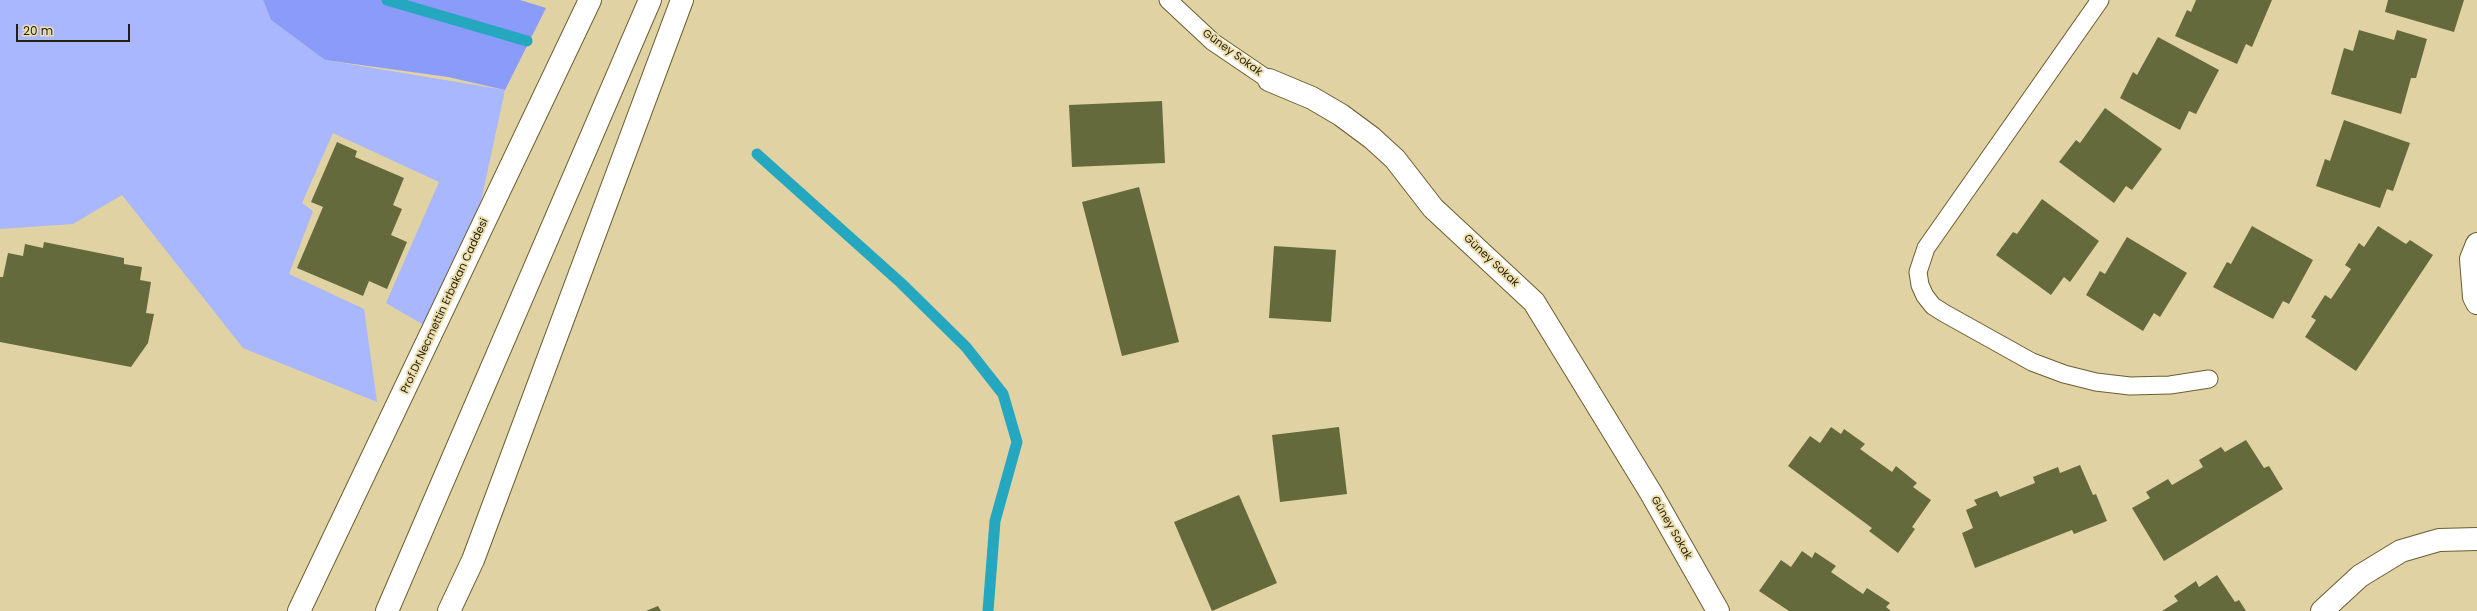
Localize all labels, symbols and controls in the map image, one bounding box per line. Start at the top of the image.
scale bar [18,16,132,42]
text: 20 m [23,22,53,39]
street label: Güney Sokak [1199,27,1265,79]
street label: Prof.Dr.Necmettin Erbakan Caddesi [399,216,491,396]
street label: Güney Sokak [1461,232,1521,290]
street label: Güney Sokak [1648,494,1694,562]

